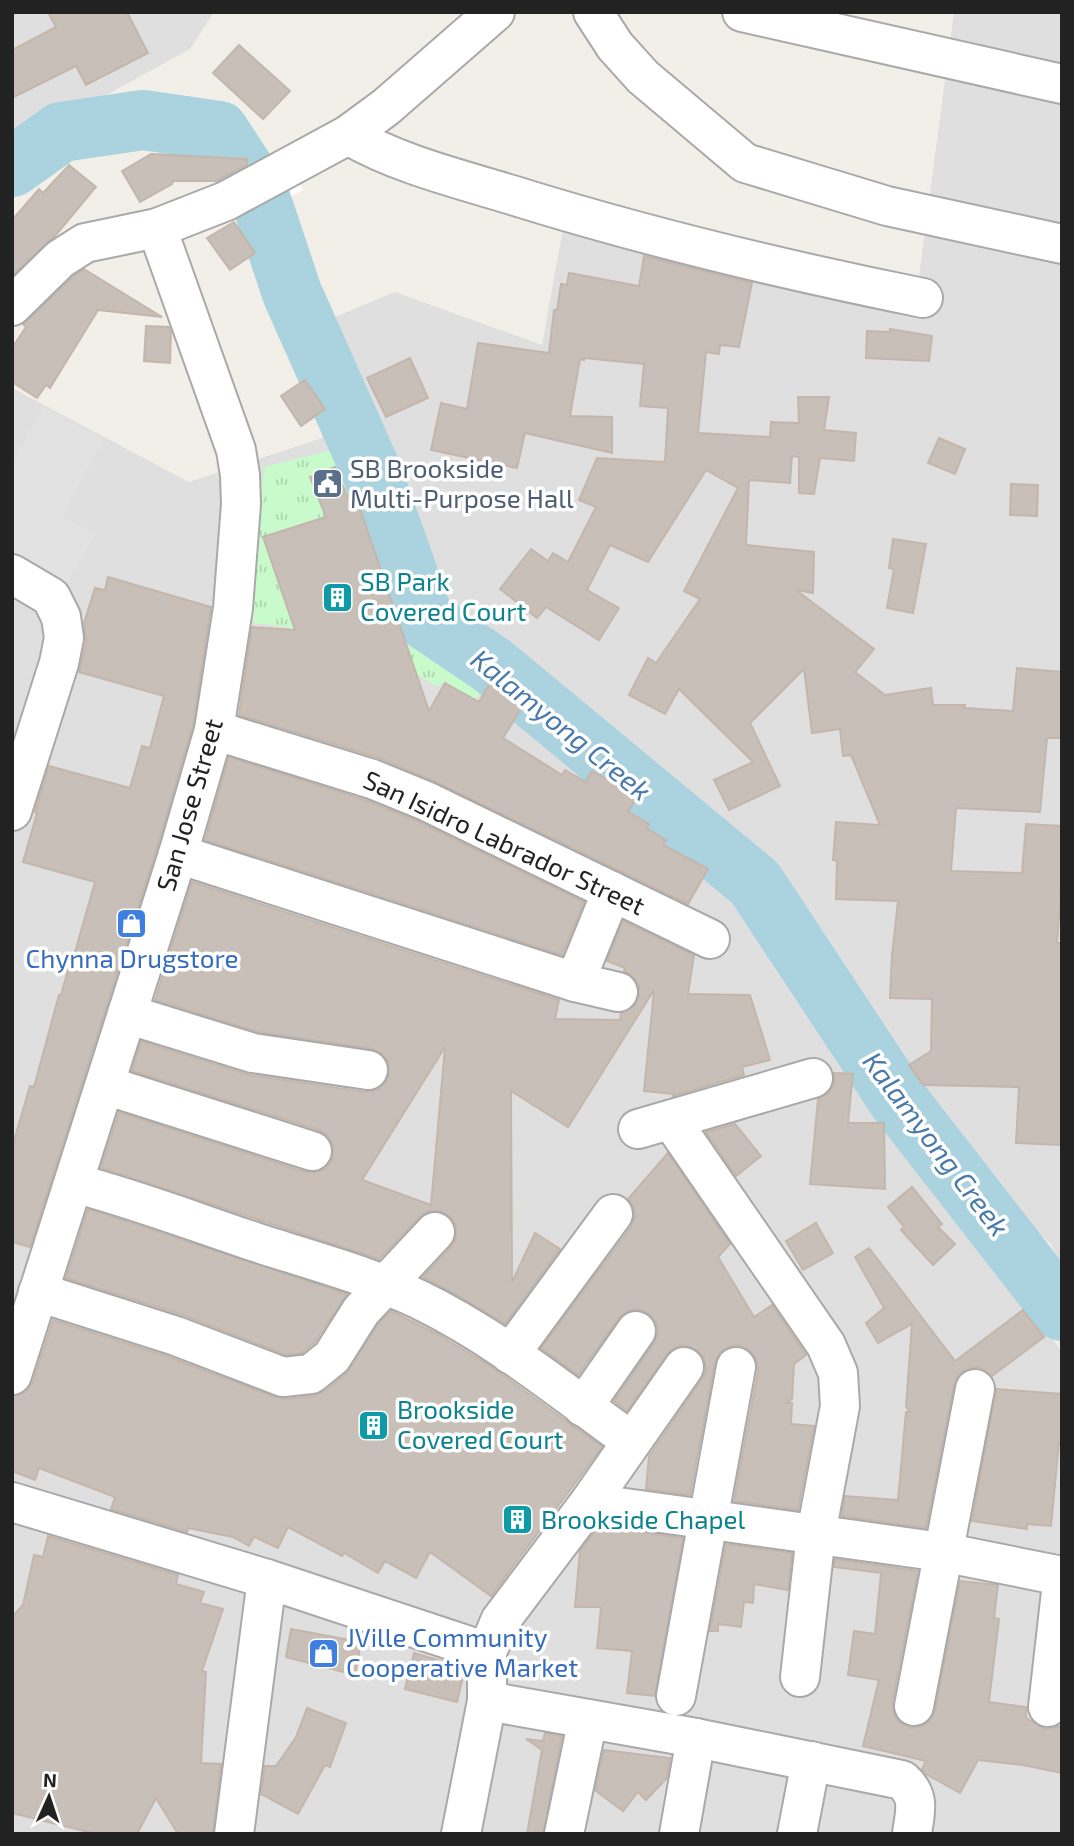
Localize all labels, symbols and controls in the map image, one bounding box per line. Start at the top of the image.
place label: SB Brookside Multi-Purpose Hall [350,452,574,513]
public building icon: SB Brookside Multi-Purpose Hall [310,467,344,501]
place label: SB Park Covered Court [360,565,527,626]
building icon: SB Park Covered Court [320,580,354,614]
water label: Kalamyong Creek [465,641,658,807]
street label: San Jose Street [149,715,228,894]
street label: San Isidro Labrador Street [359,763,650,921]
shop icon: Chynna Drugstore [115,906,149,940]
place label: Chynna Drugstore [26,942,238,973]
water label: Kalamyong Creek [857,1045,1017,1242]
place label: Brookside Covered Court [397,1393,564,1454]
building icon: Brookside Covered Court [357,1408,391,1442]
building icon: Brookside Chapel [501,1503,535,1537]
place label: Brookside Chapel [541,1503,746,1534]
place label: JVille Community Cooperative Market [346,1621,578,1682]
shop icon: JVille Community Cooperative Market [306,1636,340,1670]
north arrow [14,1762,84,1832]
text: N [42,1768,57,1791]

